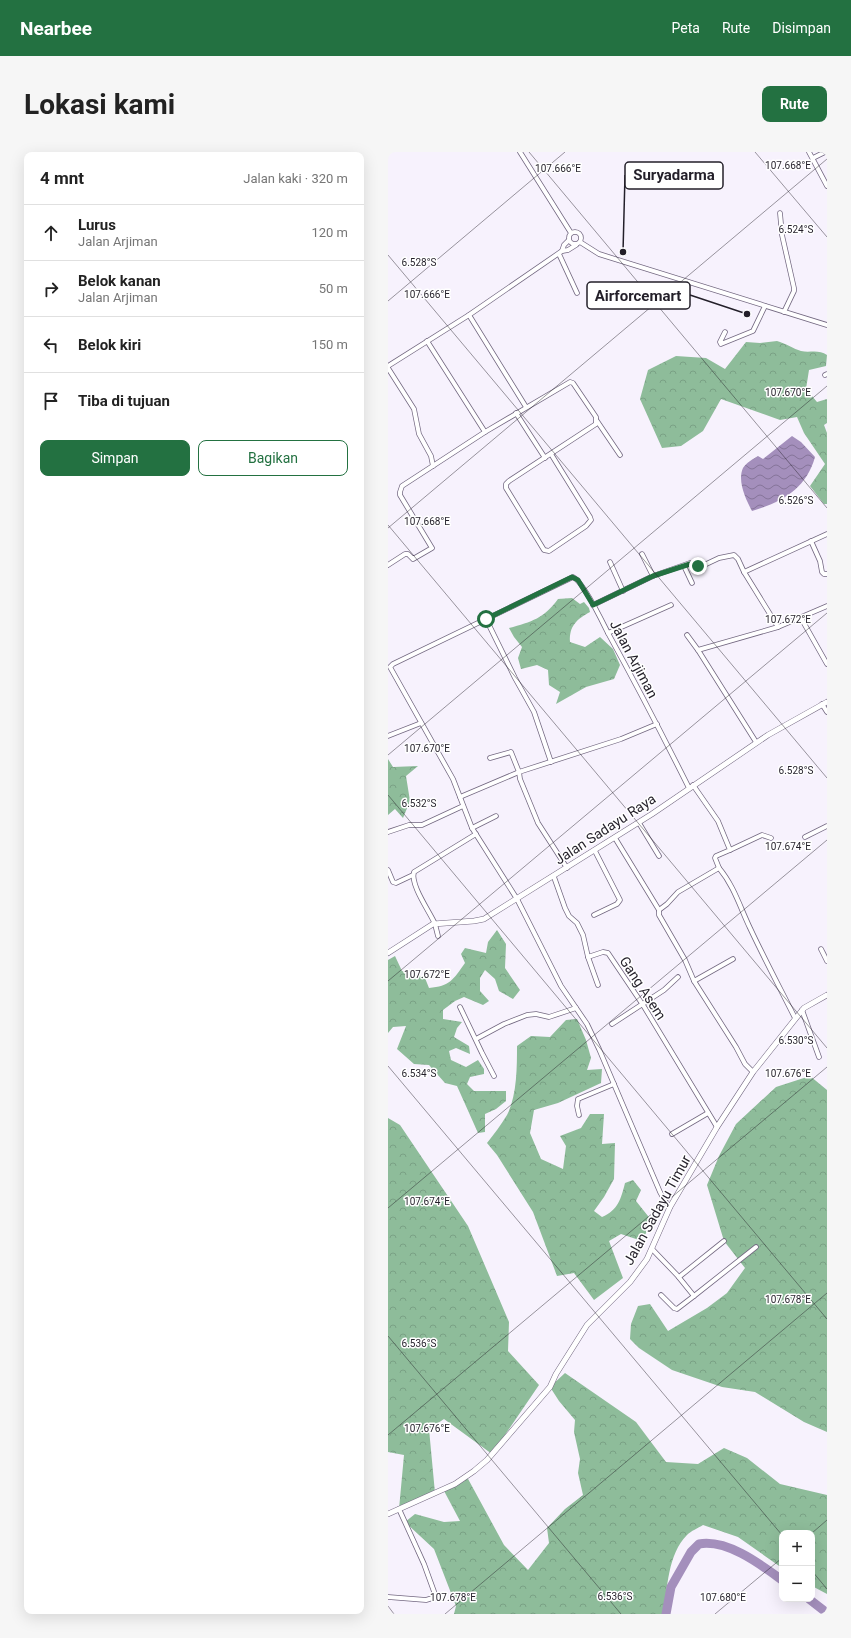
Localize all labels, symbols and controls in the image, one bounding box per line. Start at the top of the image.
text: Nearbee [20,17,92,40]
text: Peta [672,20,700,36]
text: Rute [722,20,750,36]
text: Disimpan [772,20,831,36]
button: Rute [762,86,827,122]
text: Lokasi kami [24,88,175,121]
text: 107.668°E [765,160,811,171]
callout: Suryadarma [625,162,723,189]
text: 107.666°E [535,163,581,174]
text: Suryadarma [633,166,715,184]
text: 4 mnt [40,168,84,188]
text: Jalan kaki · 320 m [243,171,348,186]
text: Lurus [78,216,116,234]
icon: ahead [40,222,62,244]
text: 6.524°S [779,224,813,235]
text: 120 m [311,225,348,240]
text: Jalan Arjiman [78,234,158,249]
text: 6.528°S [402,257,436,268]
text: Belok kanan [78,272,161,290]
icon: right [40,278,62,300]
text: 50 m [319,281,348,296]
callout: Airforcemart [587,282,690,309]
text: Airforcemart [595,287,681,305]
text: 107.666°E [404,289,450,300]
text: Jalan Arjiman [78,290,158,305]
icon: left [40,334,62,356]
text: Belok kiri [78,336,141,354]
text: 150 m [311,337,348,352]
text: 107.670°E [765,387,811,398]
icon: arrive [40,390,62,412]
text: Tiba di tujuan [78,392,170,410]
button: Simpan [40,440,190,476]
button: Bagikan [198,440,348,476]
text: 6.526°S [779,495,813,506]
text: 107.668°E [404,516,450,527]
route end [689,557,707,575]
route start [477,610,495,628]
text: 107.672°E [765,614,811,625]
street label: Jalan Arjiman [607,617,661,701]
text: 107.670°E [404,743,450,754]
text: 6.528°S [779,765,813,776]
street label: Jalan Sadayu Raya [552,790,658,868]
text: 6.532°S [402,798,436,809]
text: 107.674°E [765,841,811,852]
street label: Gang Asem [617,953,669,1023]
text: 107.672°E [404,969,450,980]
text: 6.530°S [779,1035,813,1046]
text: 6.534°S [402,1068,436,1079]
text: 107.676°E [765,1068,811,1079]
street label: Jalan Sadayu Timur [620,1152,694,1268]
text: 107.674°E [404,1196,450,1207]
text: 107.678°E [765,1294,811,1305]
text: 6.536°S [402,1338,436,1349]
text: 107.676°E [404,1423,450,1434]
map controls [779,1530,815,1602]
button: + [779,1530,815,1566]
button: − [779,1566,815,1602]
text: 6.536°S [598,1591,632,1602]
text: 107.678°E [430,1592,476,1603]
text: 107.680°E [700,1592,746,1603]

